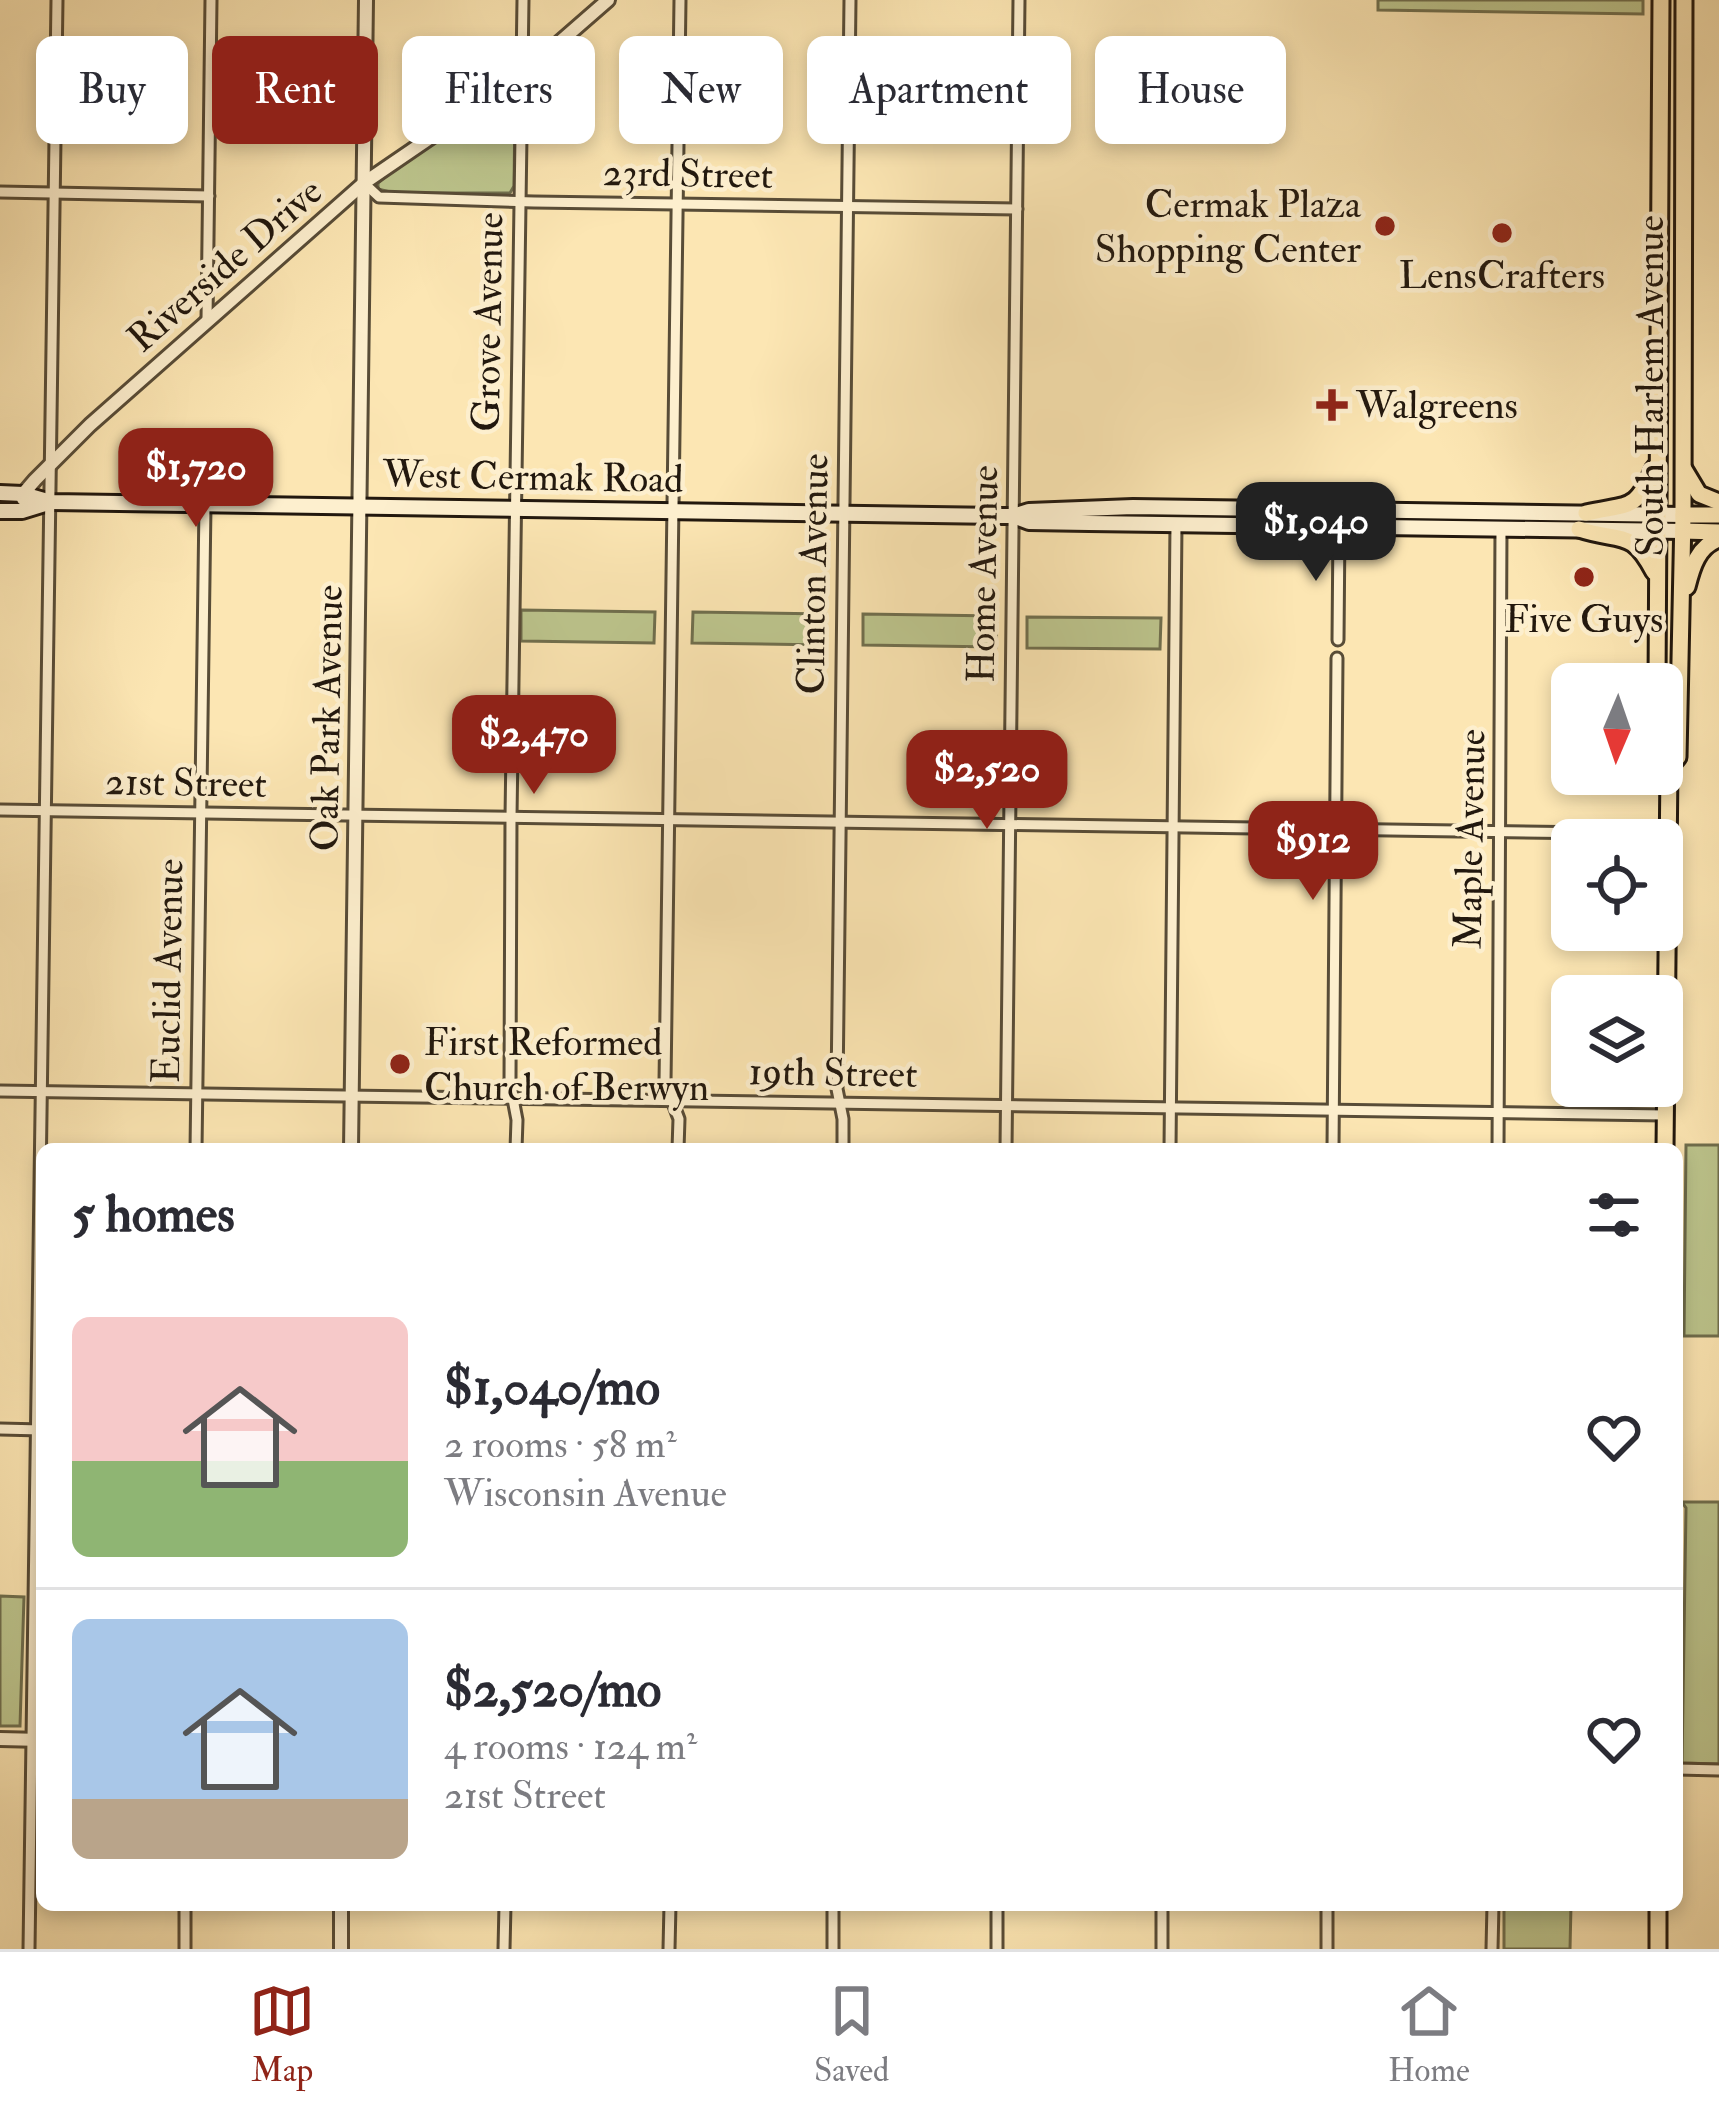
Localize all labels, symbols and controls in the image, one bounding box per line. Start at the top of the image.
chip: Buy [36,36,188,144]
chip: Rent [212,36,378,144]
chip: Filters [402,36,595,144]
chip: New [619,36,783,144]
chip: Apartment [807,36,1071,144]
chip: House [1095,36,1286,144]
street label: 23rd Street [602,148,774,200]
street label: Riverside Drive [118,167,332,363]
place label: Cermak Plaza Shopping Center [1095,180,1362,274]
street label: Grove Avenue [462,212,514,432]
marker: Cermak Plaza Shopping Center [1372,213,1398,239]
street label: South Harlem Avenue [1626,215,1675,557]
marker: LensCrafters [1489,220,1515,246]
place label: LensCrafters [1399,251,1605,300]
place label: Walgreens [1355,381,1518,430]
marker: Walgreens [1319,392,1345,418]
pin: $1,720 [98,428,294,530]
text: $1,720 [145,442,247,491]
street label: West Cermak Road [381,450,684,504]
street label: Clinton Avenue [786,453,840,695]
street label: Home Avenue [957,465,1009,683]
pin: $1,040 [1218,482,1414,584]
text: $1,040 [1263,496,1369,545]
marker: Five Guys [1571,564,1597,590]
street label: Oak Park Avenue [300,584,354,852]
place label: Five Guys [1505,595,1663,644]
north arrow [1551,663,1683,795]
map controls [1551,663,1683,1107]
pin: $2,470 [436,695,632,797]
text: $2,470 [479,709,589,758]
street label: Maple Avenue [1444,728,1496,950]
pin: $2,520 [889,730,1085,832]
text: $2,520 [933,744,1041,793]
street label: 21st Street [105,757,267,809]
pin: $912 [1242,801,1384,903]
text: $912 [1275,815,1351,864]
button: locate [1551,819,1683,951]
street label: Euclid Avenue [142,858,194,1084]
button: layers [1551,975,1683,1107]
place label: First Reformed Church of Berwyn [424,1018,709,1112]
street label: 19th Street [748,1047,918,1099]
marker: First Reformed Church of Berwyn [387,1051,413,1077]
icon: filters [1581,1182,1647,1248]
text: 5 homes [72,1183,235,1247]
text: $1,040/mo [444,1356,660,1420]
icon: home [168,1365,312,1509]
icon: heart [1581,1404,1647,1470]
text: 2 rooms · 58 m² [444,1420,677,1469]
text: Wisconsin Avenue [444,1469,727,1518]
text: $2,520/mo [444,1658,661,1722]
icon: home [168,1667,312,1811]
icon: heart [1581,1706,1647,1772]
text: 4 rooms · 124 m² [444,1722,697,1771]
text: 21st Street [444,1771,606,1820]
tab: Map [249,1978,315,2091]
tab: Saved [814,1978,889,2091]
tab: Home [1388,1978,1470,2091]

